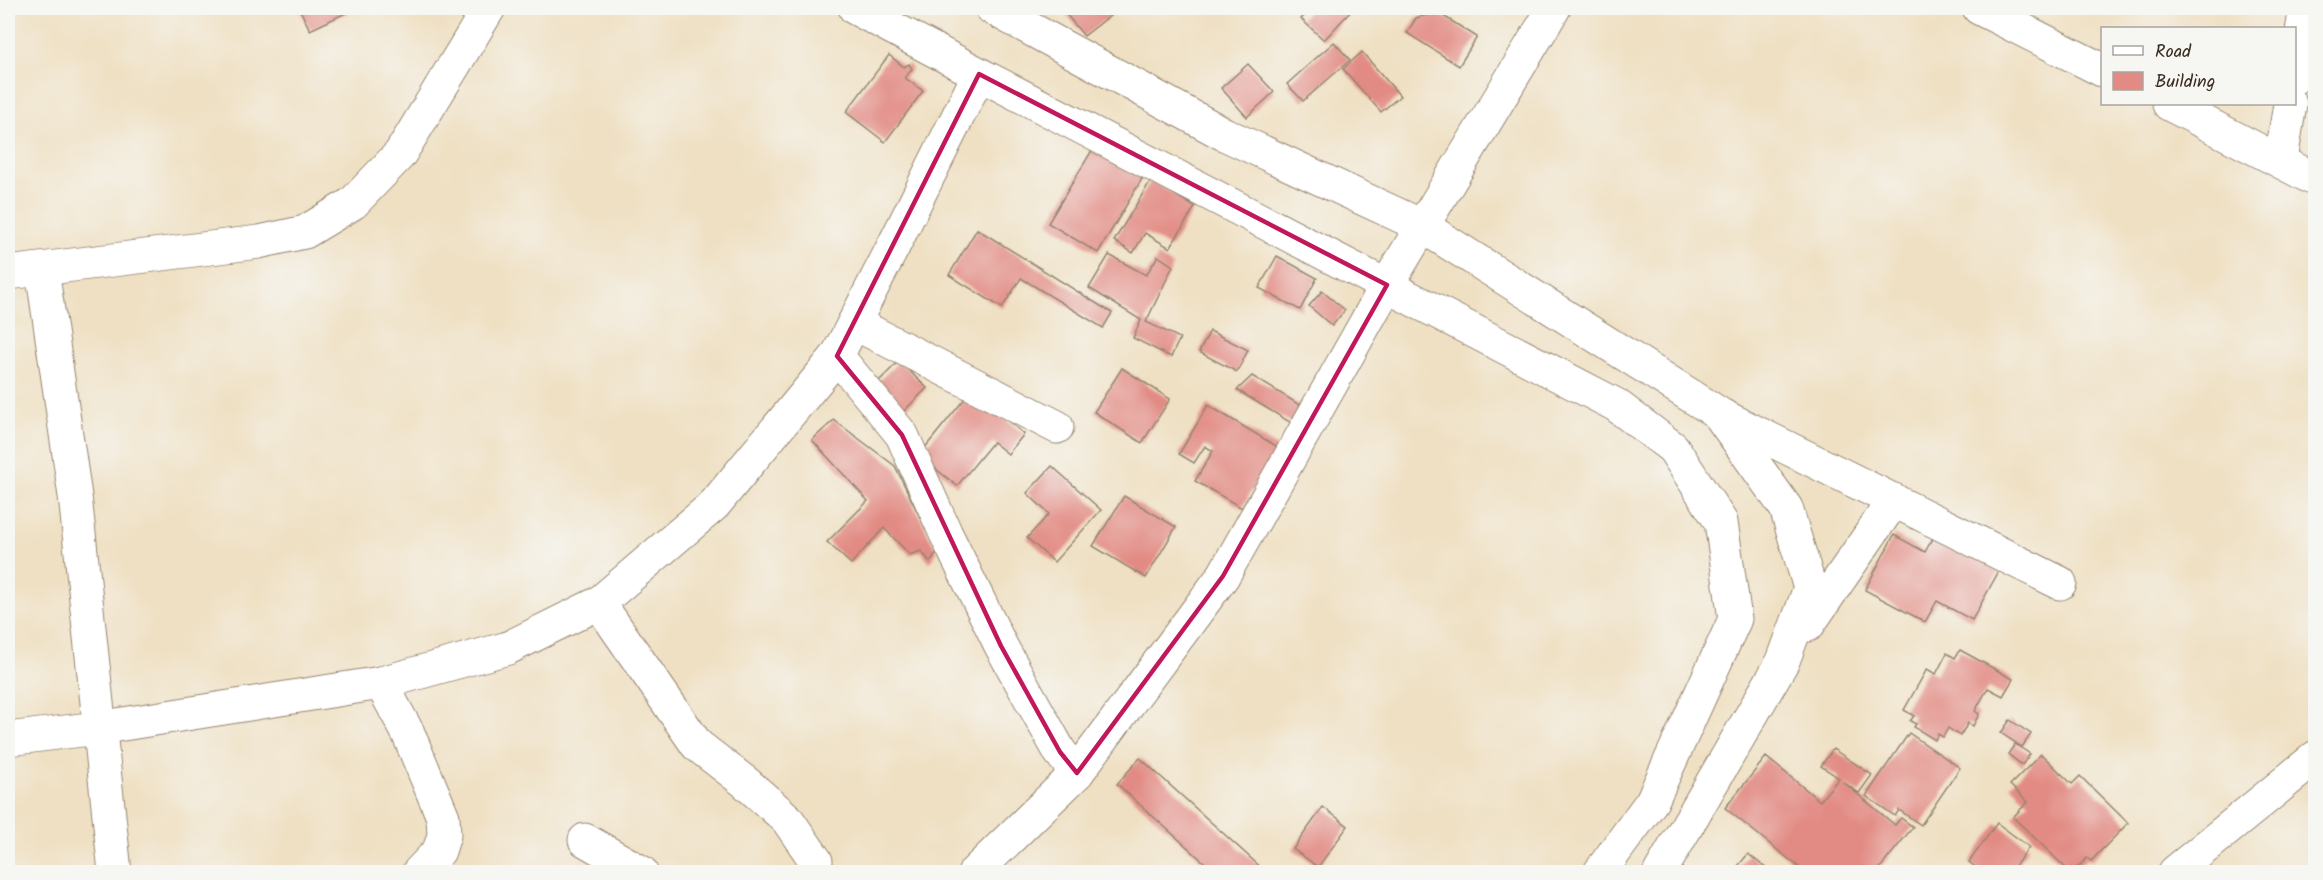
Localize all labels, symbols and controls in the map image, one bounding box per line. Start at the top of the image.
legend [2101,27,2296,105]
text: Road [2155,38,2192,67]
text: Building [2155,68,2215,97]

